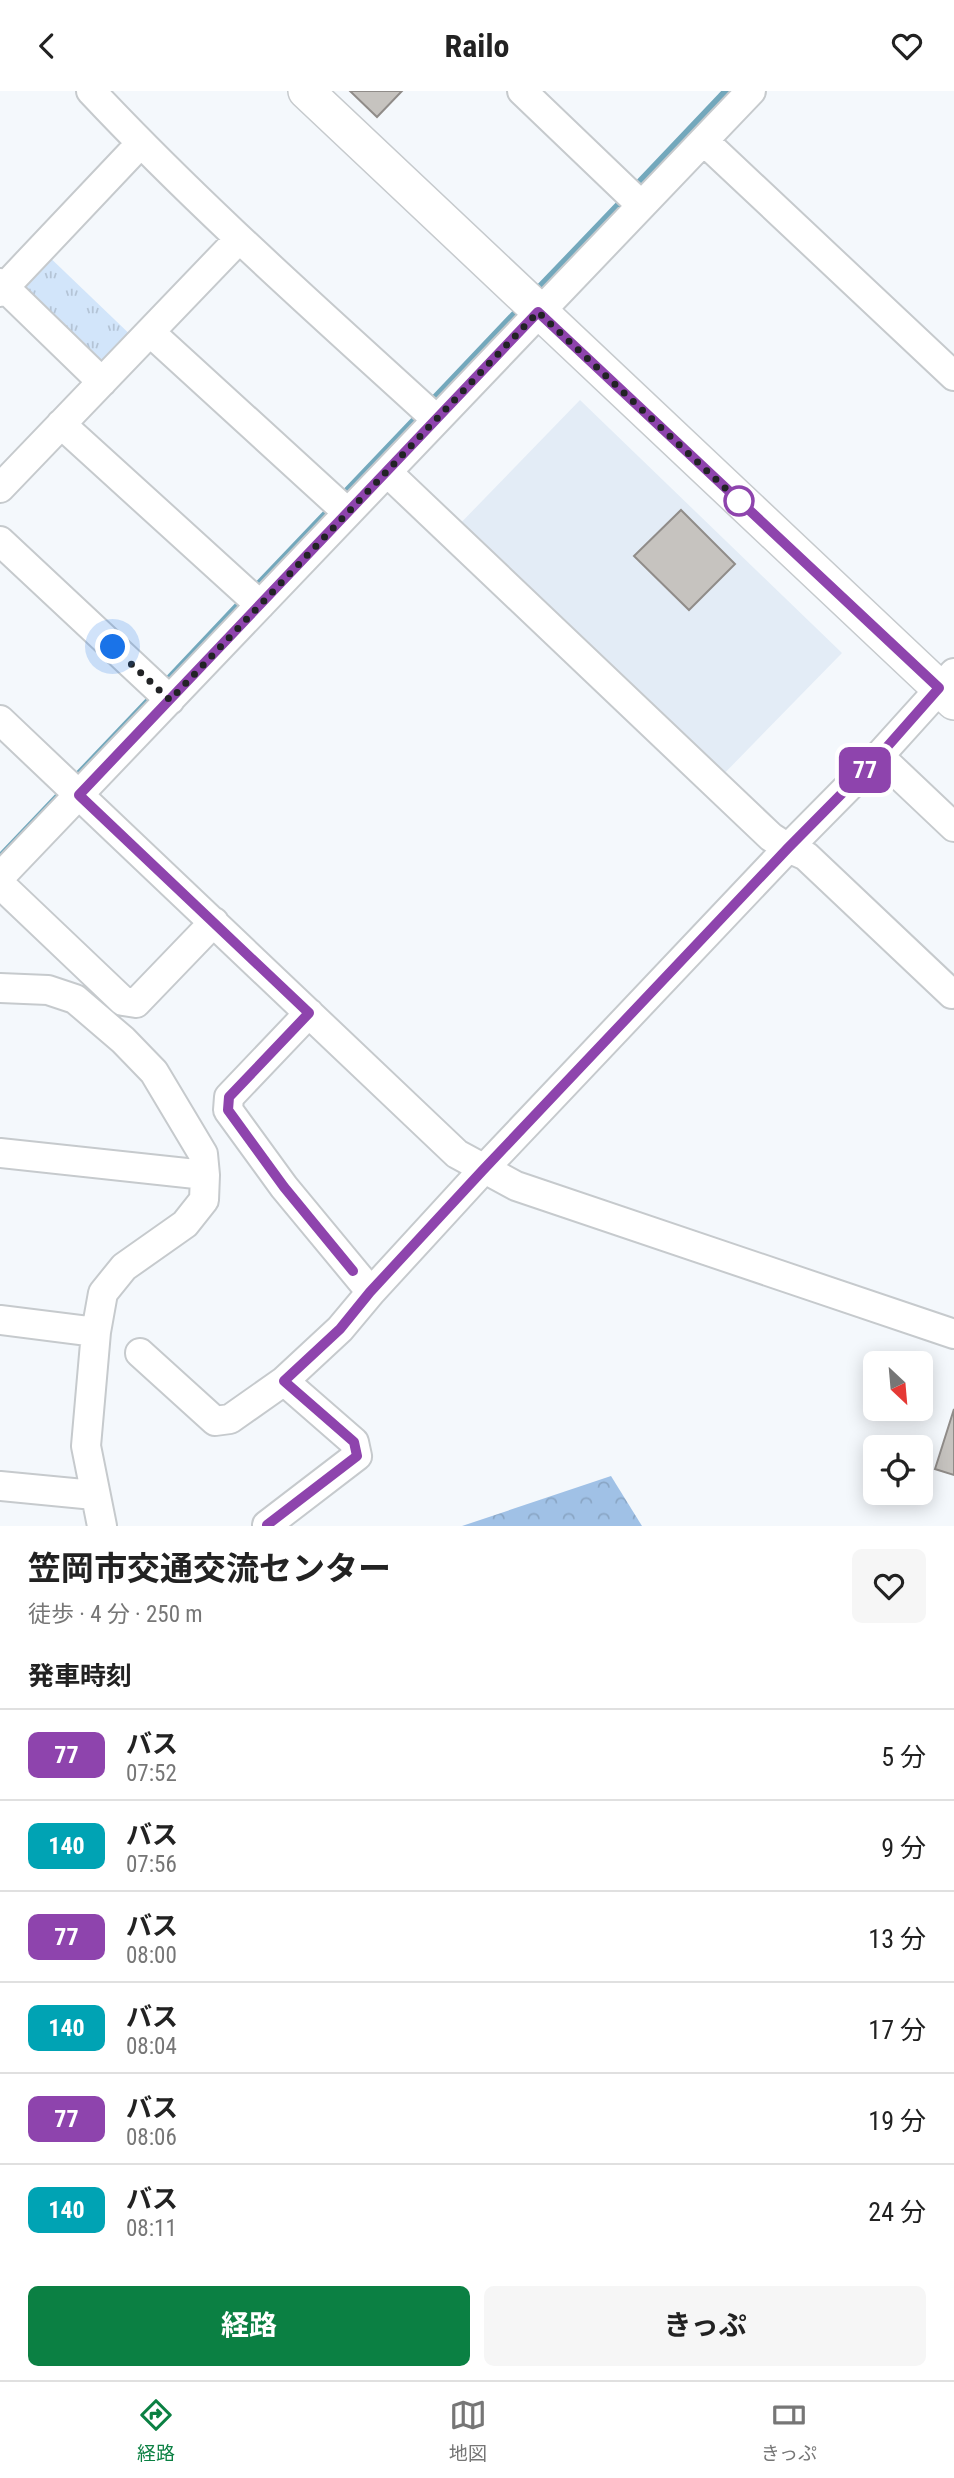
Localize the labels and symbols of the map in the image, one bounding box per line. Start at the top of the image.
unlabelled marker [724,486,754,516]
your location [95,629,130,664]
line badge: 77 [834,747,896,793]
north arrow [863,1351,933,1421]

